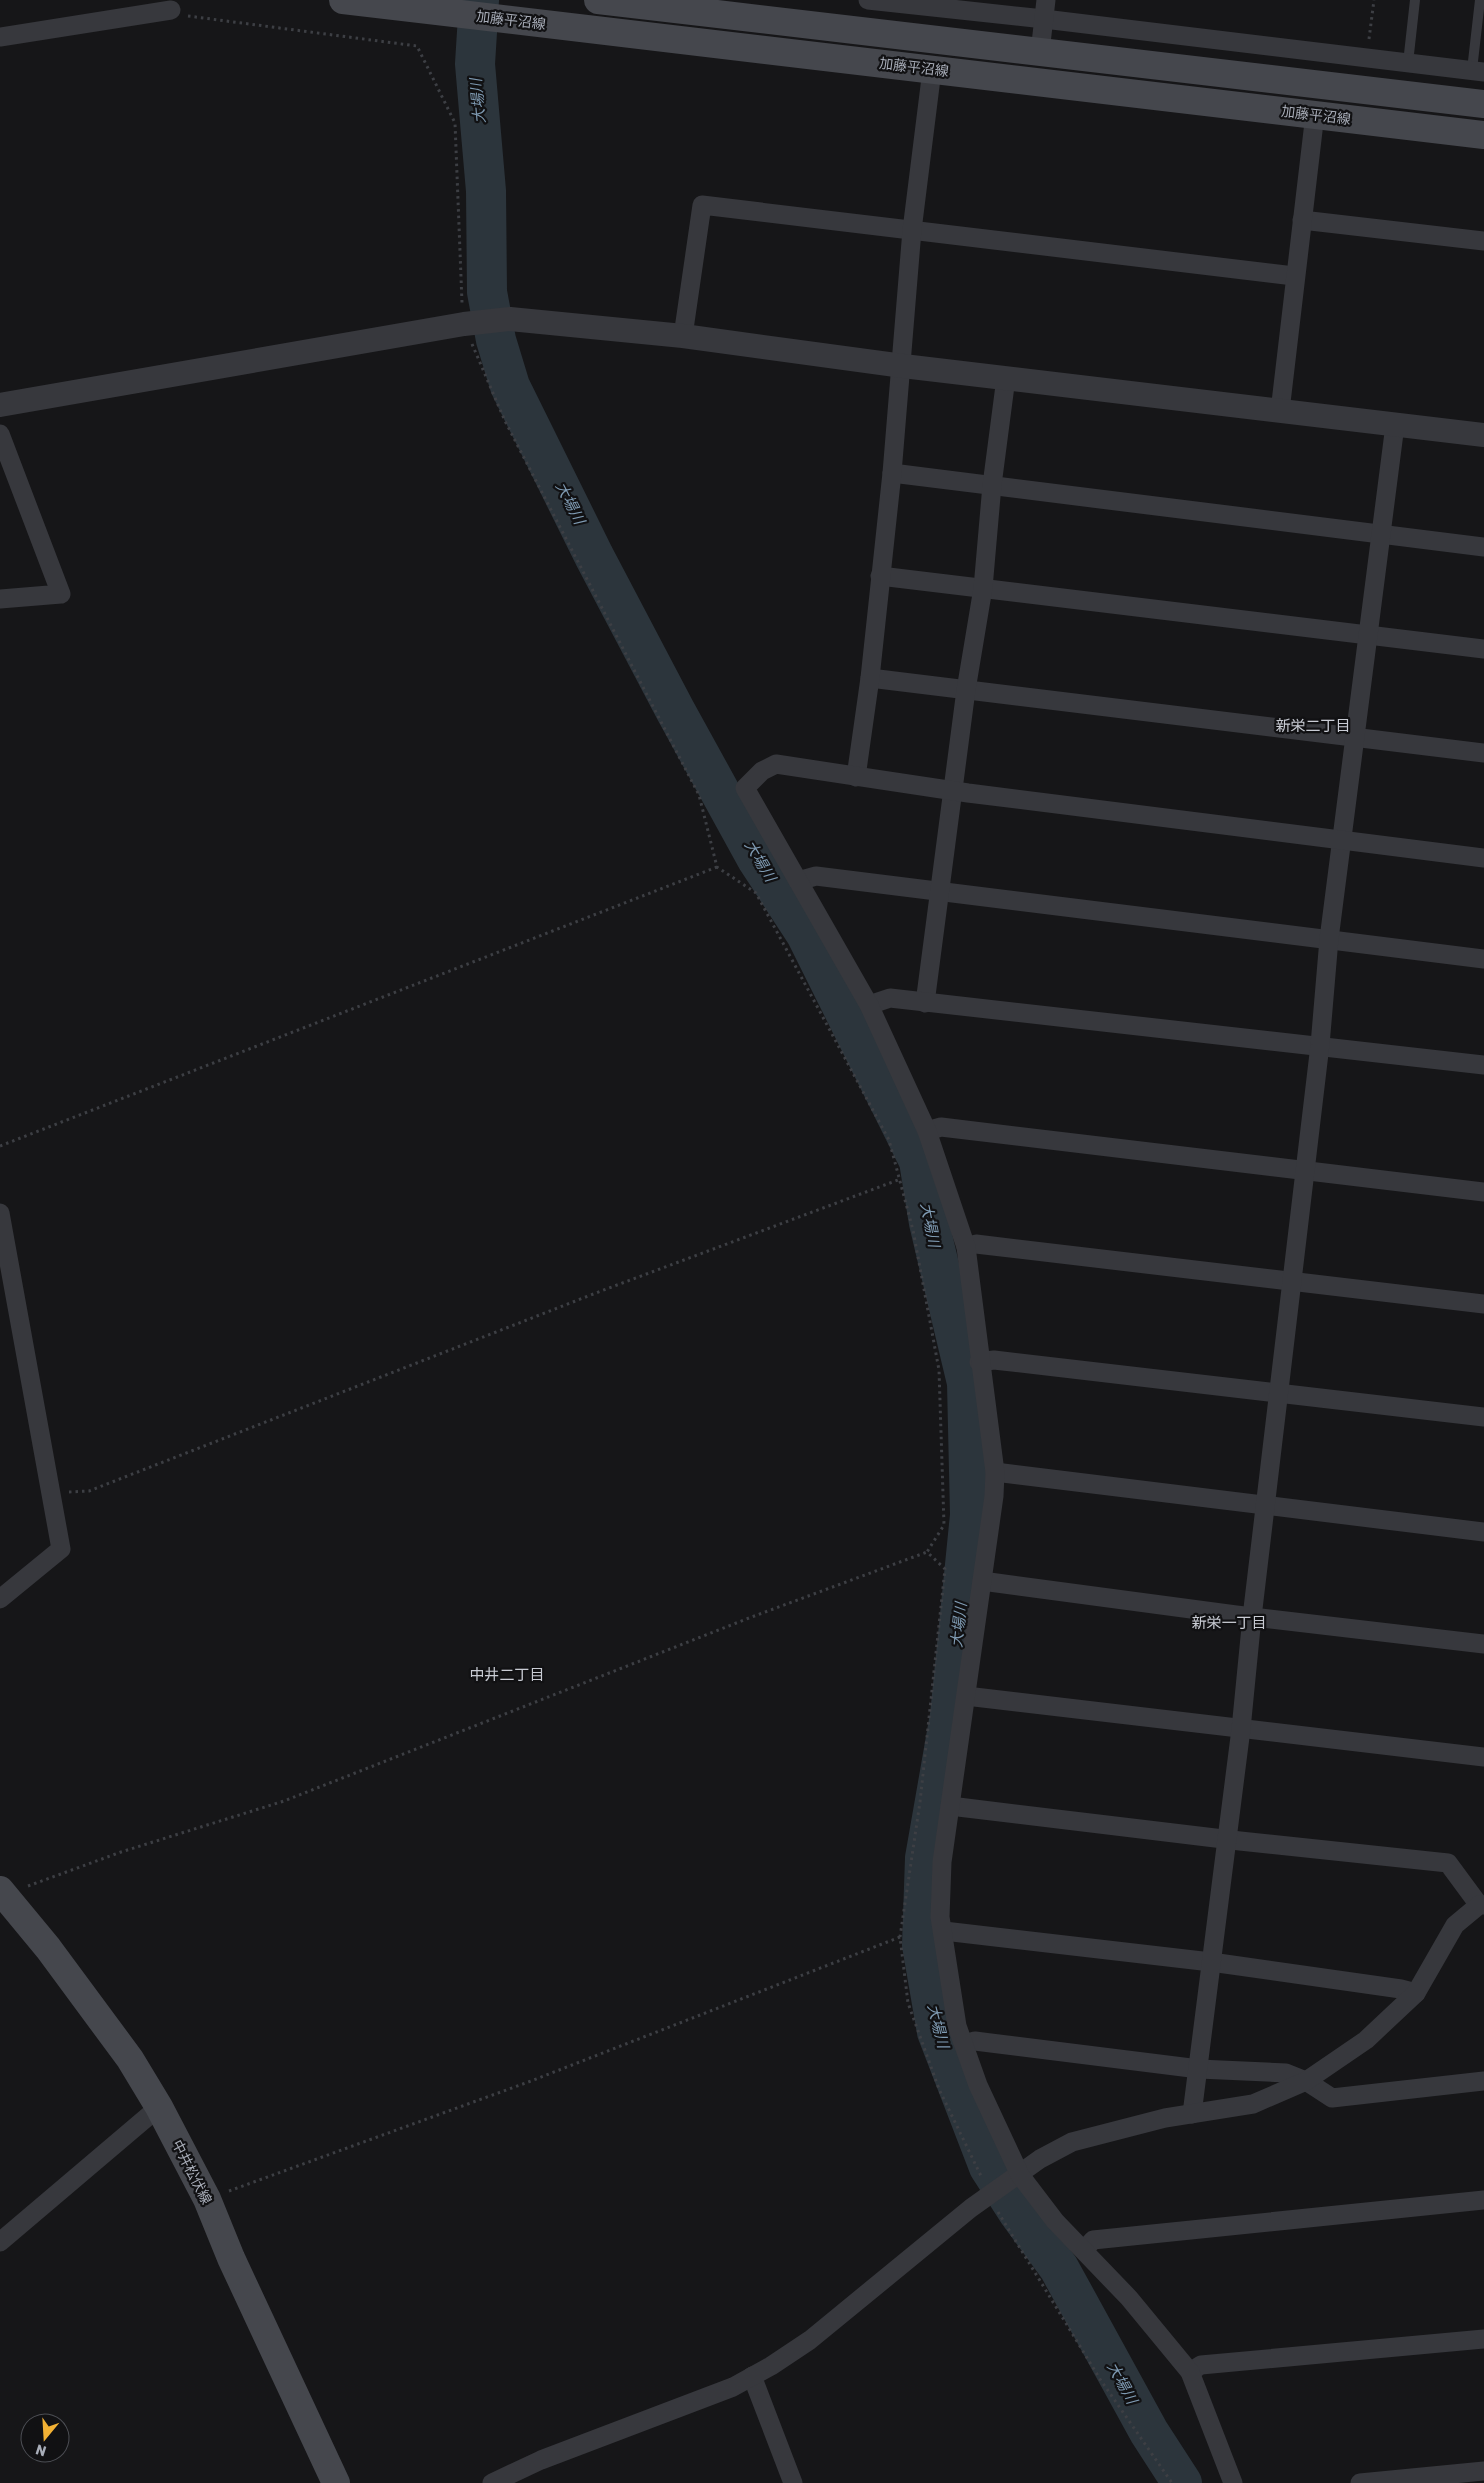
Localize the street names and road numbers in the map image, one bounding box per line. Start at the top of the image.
street label: 加藤平沼線 [475,8,547,33]
street label: 加藤平沼線 [878,55,950,80]
street label: 加藤平沼線 [1280,103,1352,128]
street label: 中井松伏線 [168,2137,215,2207]

